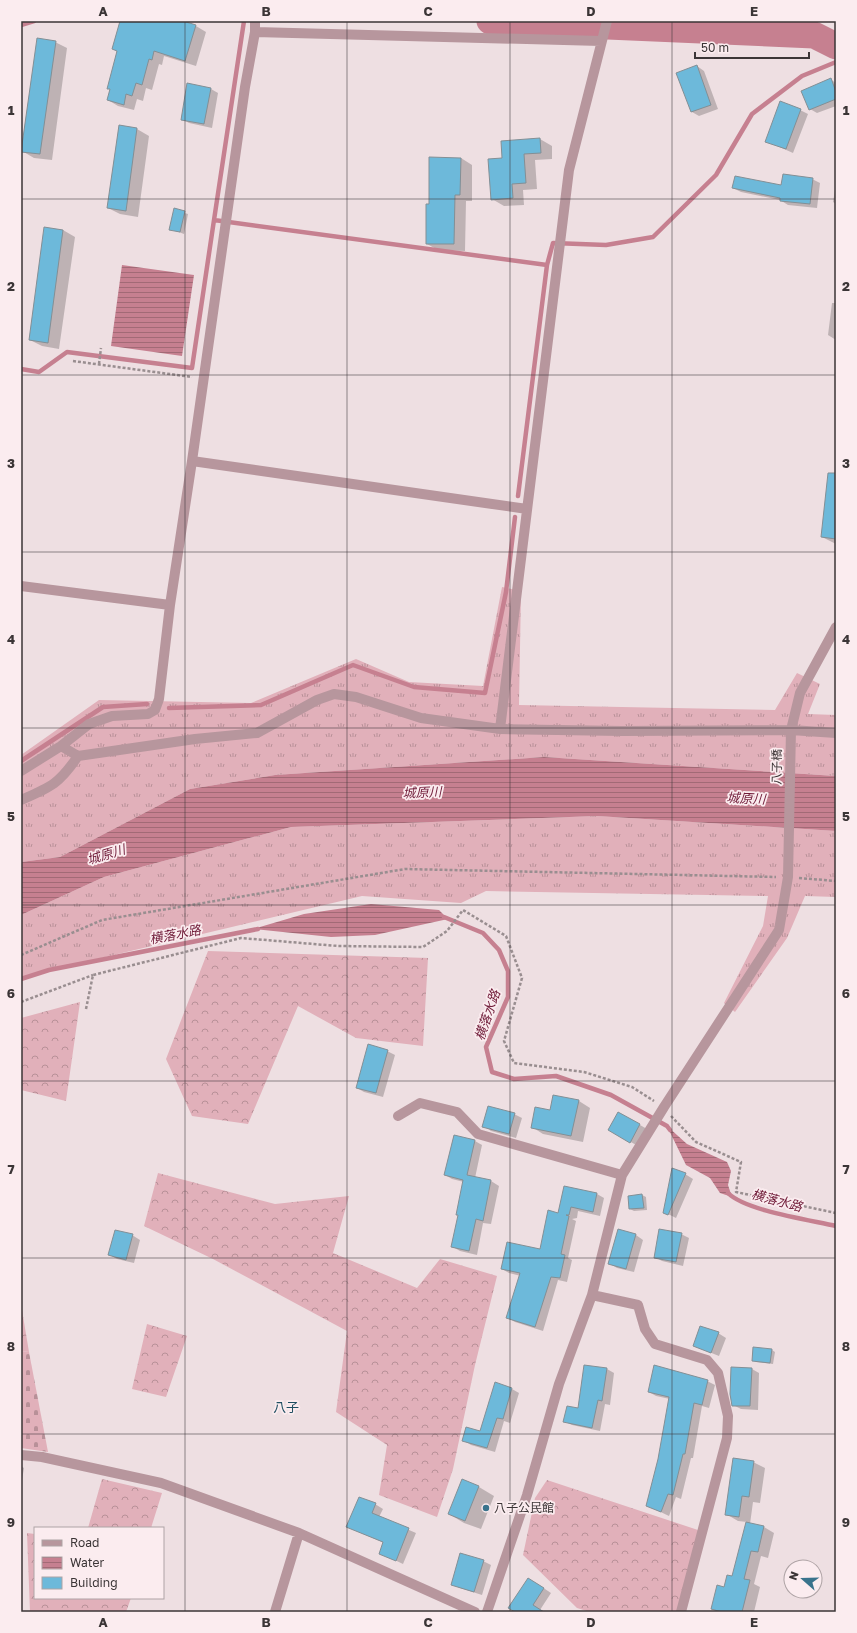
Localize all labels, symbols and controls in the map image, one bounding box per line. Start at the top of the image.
text: A [98,3,108,19]
text: B [261,3,271,19]
text: C [423,3,433,19]
text: D [586,3,596,19]
text: E [750,3,758,19]
scale bar [695,34,809,60]
text: 50 m [701,40,729,55]
text: 1 [8,102,15,118]
text: 1 [843,102,850,118]
text: 2 [7,278,15,294]
text: 2 [842,278,850,294]
text: 3 [7,455,15,471]
text: 3 [842,455,850,471]
text: 4 [7,631,15,647]
text: 4 [842,631,850,647]
street label: 八子橋 [769,749,784,785]
water label: 城原川 [402,783,444,801]
water label: 城原川 [726,789,768,807]
text: 5 [7,808,15,824]
text: 5 [842,808,850,824]
water label: 城原川 [85,840,129,867]
water label: 横落水路 [148,921,203,947]
text: 6 [7,985,15,1001]
text: 6 [842,985,850,1001]
water label: 横落水路 [471,987,503,1042]
text: 7 [7,1161,15,1177]
text: 7 [842,1161,850,1177]
water label: 横落水路 [750,1186,805,1215]
text: 8 [7,1338,15,1354]
text: 8 [842,1338,850,1354]
district label: 八子 [273,1399,299,1415]
place label: 八子公民館 [494,1500,554,1515]
marker: 八子公民館 [481,1503,491,1513]
text: 9 [7,1514,15,1530]
text: 9 [842,1514,850,1530]
legend [34,1527,164,1599]
text: Road [70,1535,99,1550]
text: Water [70,1555,104,1570]
north arrow [783,1559,823,1599]
text: N [786,1569,801,1582]
text: Building [70,1575,118,1590]
text: A [98,1614,108,1630]
text: B [261,1614,271,1630]
text: C [423,1614,433,1630]
text: D [586,1614,596,1630]
text: E [750,1614,758,1630]

